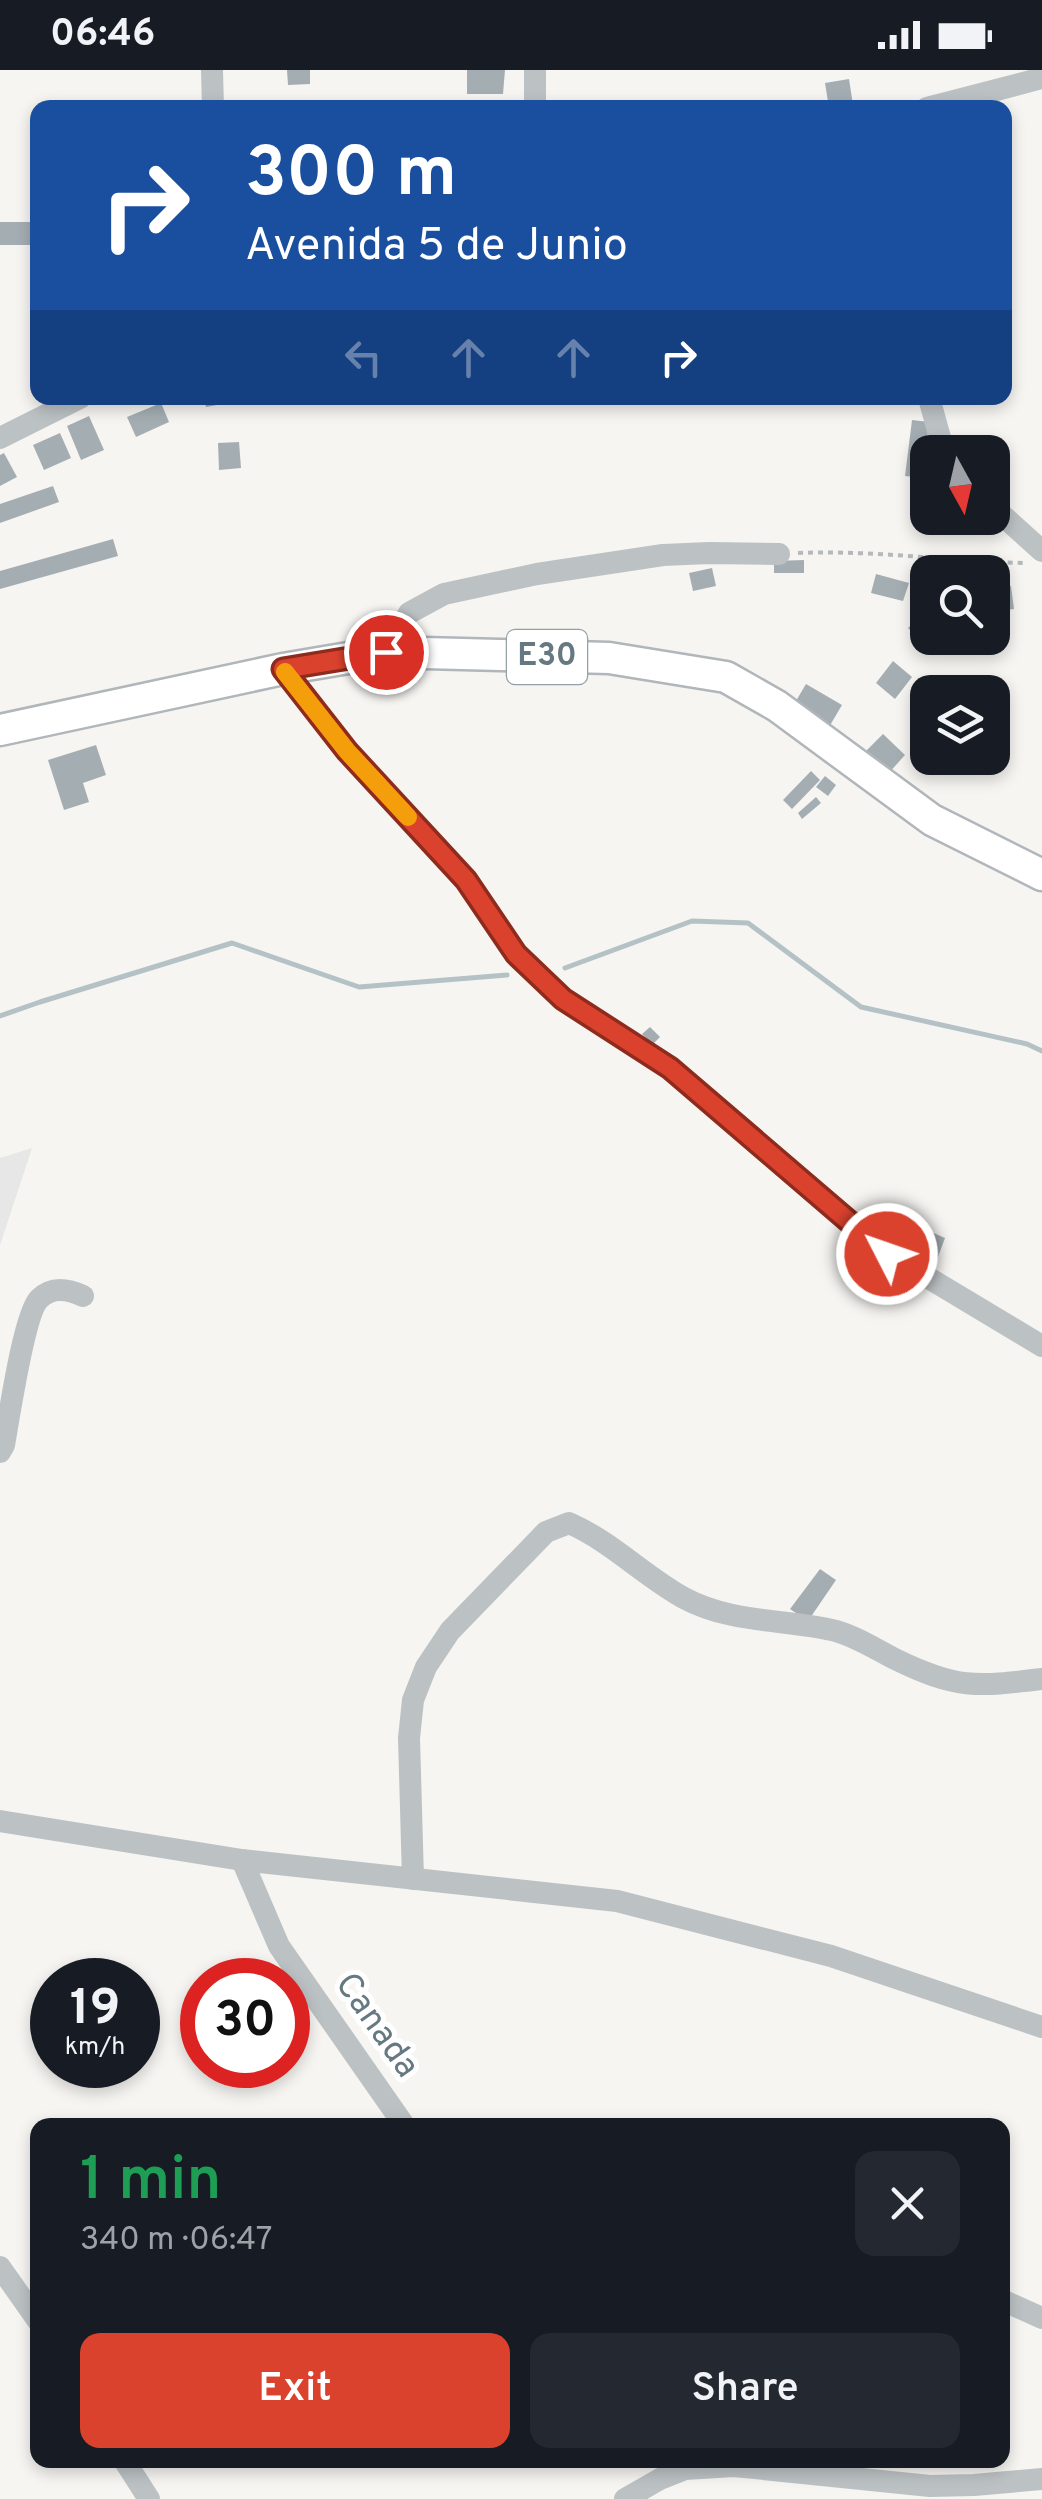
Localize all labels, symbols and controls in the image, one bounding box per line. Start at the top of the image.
text: 06:46 [50,11,155,60]
text: 300 m [245,132,457,221]
icon: right [80,140,210,270]
text: Avenida 5 de Junio [245,219,628,276]
icon: left [336,330,391,385]
icon: ahead [441,330,496,385]
icon: ahead [546,330,601,385]
icon: right [651,330,706,385]
north arrow [910,435,1010,535]
map controls [910,435,1010,775]
button: search [910,555,1010,655]
pin [344,610,429,695]
icon: arrive [359,625,414,680]
road number: E30 [507,630,587,684]
button: layers [910,675,1010,775]
position arrow [835,1202,939,1306]
speed limit sign: 30 [180,1958,310,2088]
street label: Canada [324,1965,428,2087]
text: 19 [70,1979,120,2042]
text: km/h [65,2032,125,2064]
text: 1 min [80,2145,221,2221]
button: close [855,2151,960,2256]
text: 340 m · 06:47 [80,2221,272,2261]
button: Exit [80,2333,510,2448]
button: Share [530,2333,960,2448]

